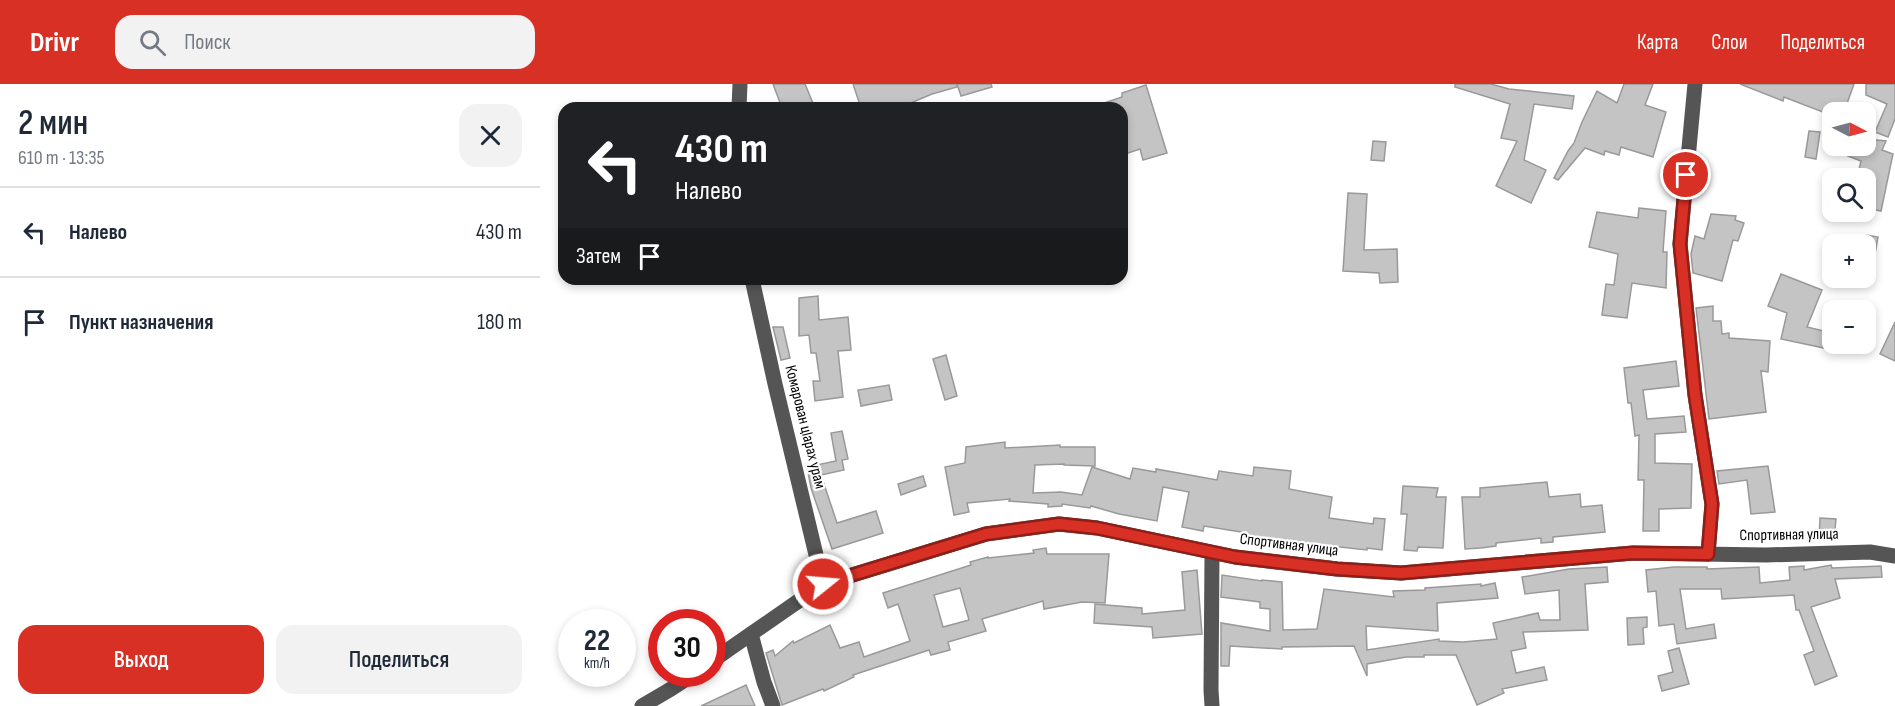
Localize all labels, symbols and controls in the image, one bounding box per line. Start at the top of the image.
search box [115,15,535,69]
text: Drivr [30,26,79,59]
icon: search [136,26,169,59]
text: Поиск [184,29,231,56]
text: Карта [1637,30,1678,55]
text: Слои [1711,30,1747,55]
text: Поделиться [1780,30,1865,55]
text: 2 мин [18,102,88,145]
north arrow [1822,102,1876,156]
map controls [1822,102,1876,354]
button: close [459,104,522,167]
text: 430 m [675,124,768,175]
icon: left [576,126,654,204]
text: 610 m · 13:35 [18,146,105,170]
pin [1660,149,1711,200]
icon: arrive [1669,158,1702,191]
button: search [1822,168,1876,222]
text: Налево [675,175,742,207]
icon: left [18,216,51,249]
text: Налево [69,219,127,246]
text: 430 m [476,219,522,246]
button: + [1822,234,1876,288]
icon: arrive [633,240,666,273]
text: Затем [576,243,621,270]
button: − [1822,300,1876,354]
icon: arrive [18,306,51,339]
text: Пункт назначения [69,309,213,336]
text: 180 m [477,309,522,336]
street label: Комарован цIарах урам [780,363,830,491]
street label: Спортивная улица [1739,525,1839,545]
street label: Спортивная улица [1239,530,1339,560]
position arrow [791,552,855,616]
speed limit sign: 30 [648,609,726,687]
text: 22 [584,623,610,659]
button: Выход [18,625,264,694]
button: Поделиться [276,625,522,694]
text: km/h [584,654,610,673]

